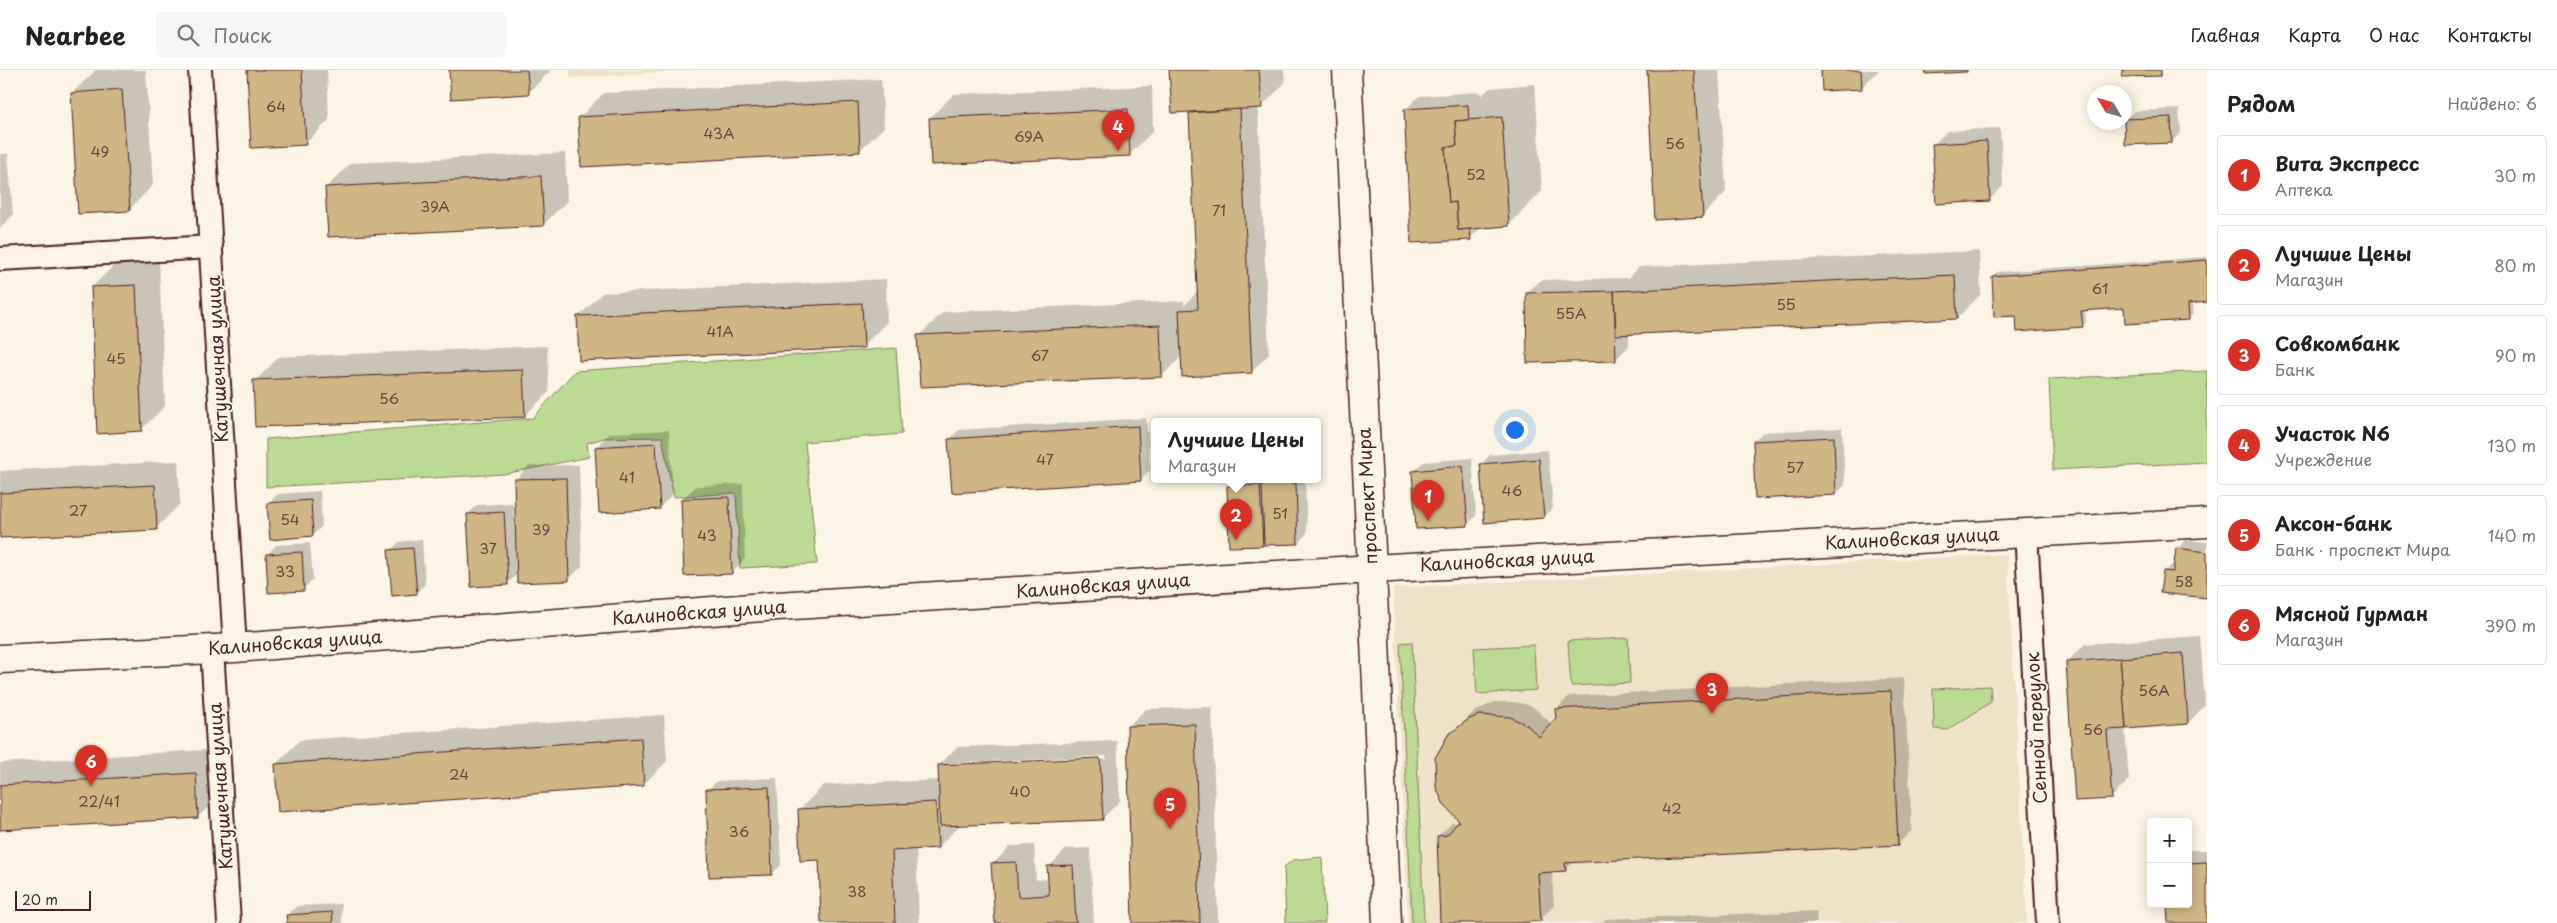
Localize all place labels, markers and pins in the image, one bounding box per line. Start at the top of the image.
pin: 4 [1102,110,1134,151]
pin: 1 [1412,480,1444,521]
pin: 2 [1220,499,1252,540]
pin: 3 [1696,673,1728,714]
pin: 6 [75,745,107,786]
pin: 5 [1154,788,1186,829]

